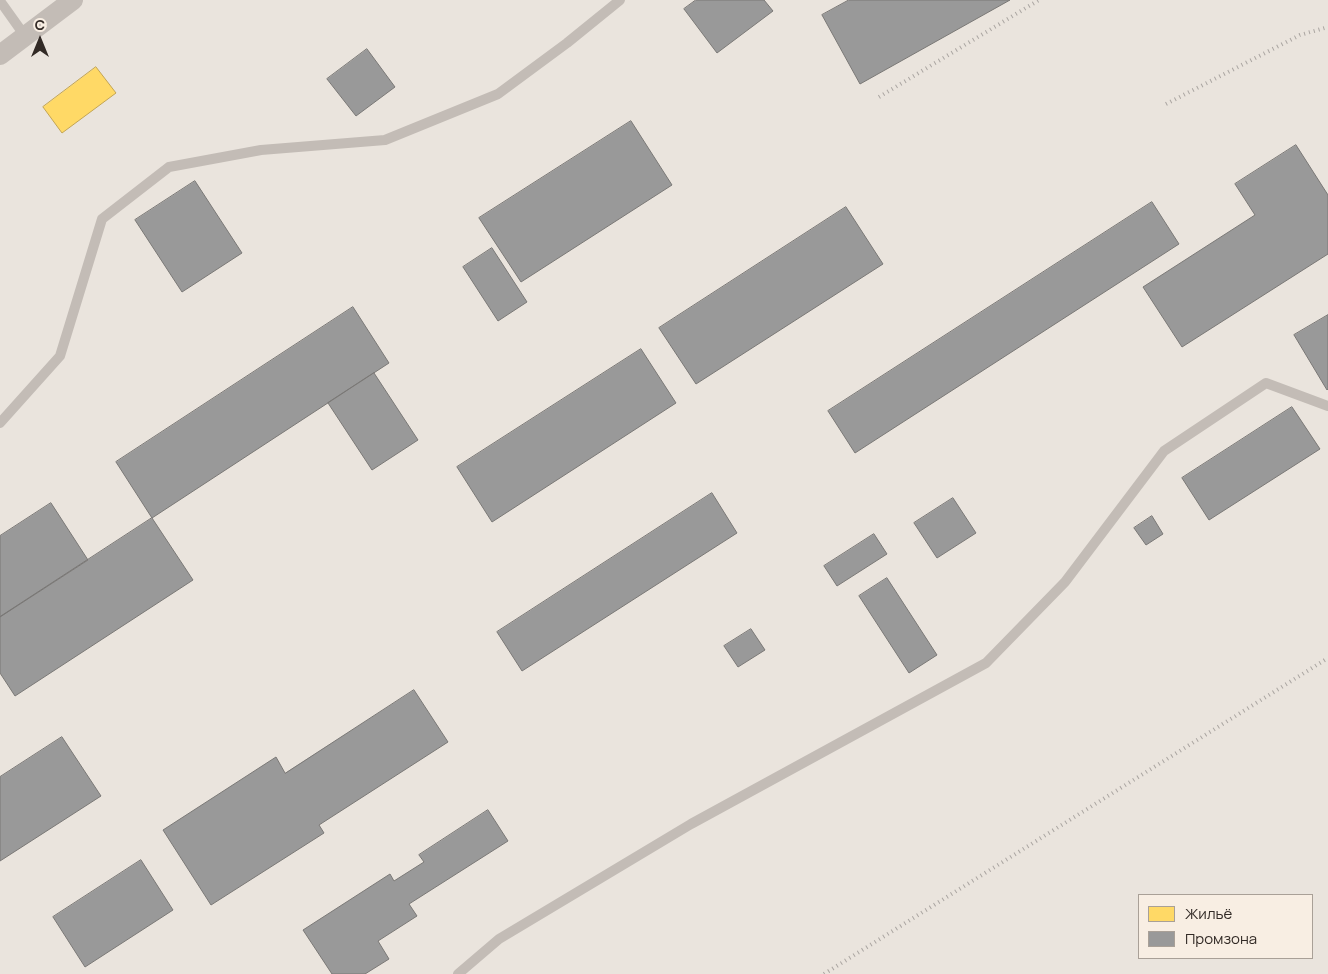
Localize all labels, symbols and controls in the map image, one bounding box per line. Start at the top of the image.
north arrow [15,15,65,65]
text: С [35,15,45,34]
legend [1138,894,1313,959]
text: Жильё [1185,903,1232,924]
text: Промзона [1185,928,1257,949]

